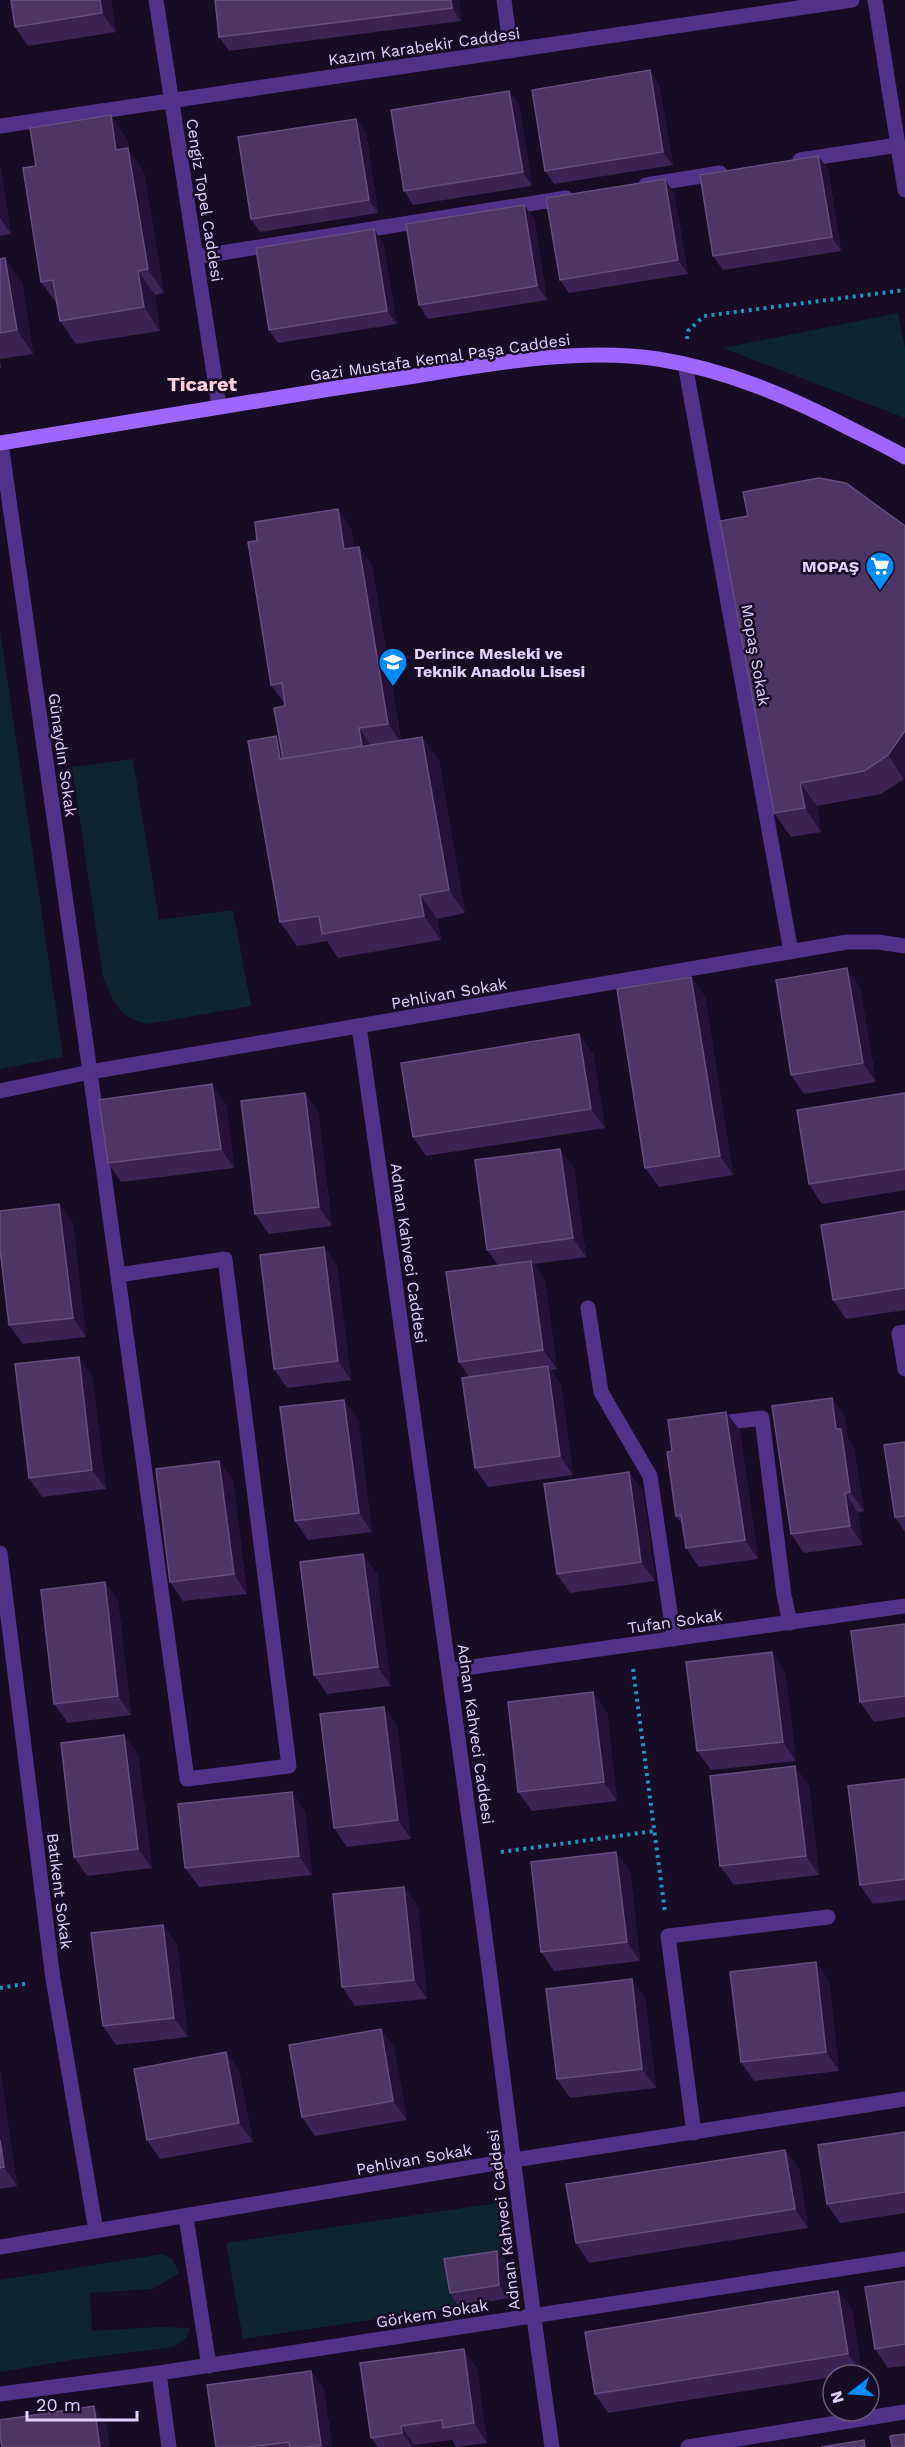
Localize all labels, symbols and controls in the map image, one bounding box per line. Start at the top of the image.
street label: Kazım Karabekir Caddesi [327,24,521,69]
street label: Cengiz Topel Caddesi [182,117,227,283]
street label: Gazi Mustafa Kemal Paşa Caddesi [309,330,572,385]
district label: Ticaret [167,372,237,396]
supermarket icon: MOPAŞ [864,550,896,592]
place label: MOPAŞ [802,557,859,576]
street label: Mopaş Sokak [737,603,774,707]
place label: Derince Mesleki ve Teknik Anadolu Lisesi [414,644,585,681]
school or university icon: Derince Mesleki ve Teknik Anadolu Lisesi [377,646,409,688]
street label: Günaydın Sokak [44,692,81,818]
street label: Pehlivan Sokak [390,974,509,1013]
street label: Adnan Kahveci Caddesi [386,1162,431,1345]
street label: Tufan Sokak [626,1605,724,1638]
street label: Adnan Kahveci Caddesi [453,1643,498,1826]
street label: Batıkent Sokak [43,1832,76,1950]
street label: Adnan Kahveci Caddesi [483,2128,524,2311]
street label: Pehlivan Sokak [355,2140,474,2179]
street label: Görkem Sokak [375,2295,490,2332]
north arrow [821,2363,881,2423]
scale bar [27,2384,136,2422]
text: N [826,2389,848,2406]
text: 20 m [36,2394,81,2415]

